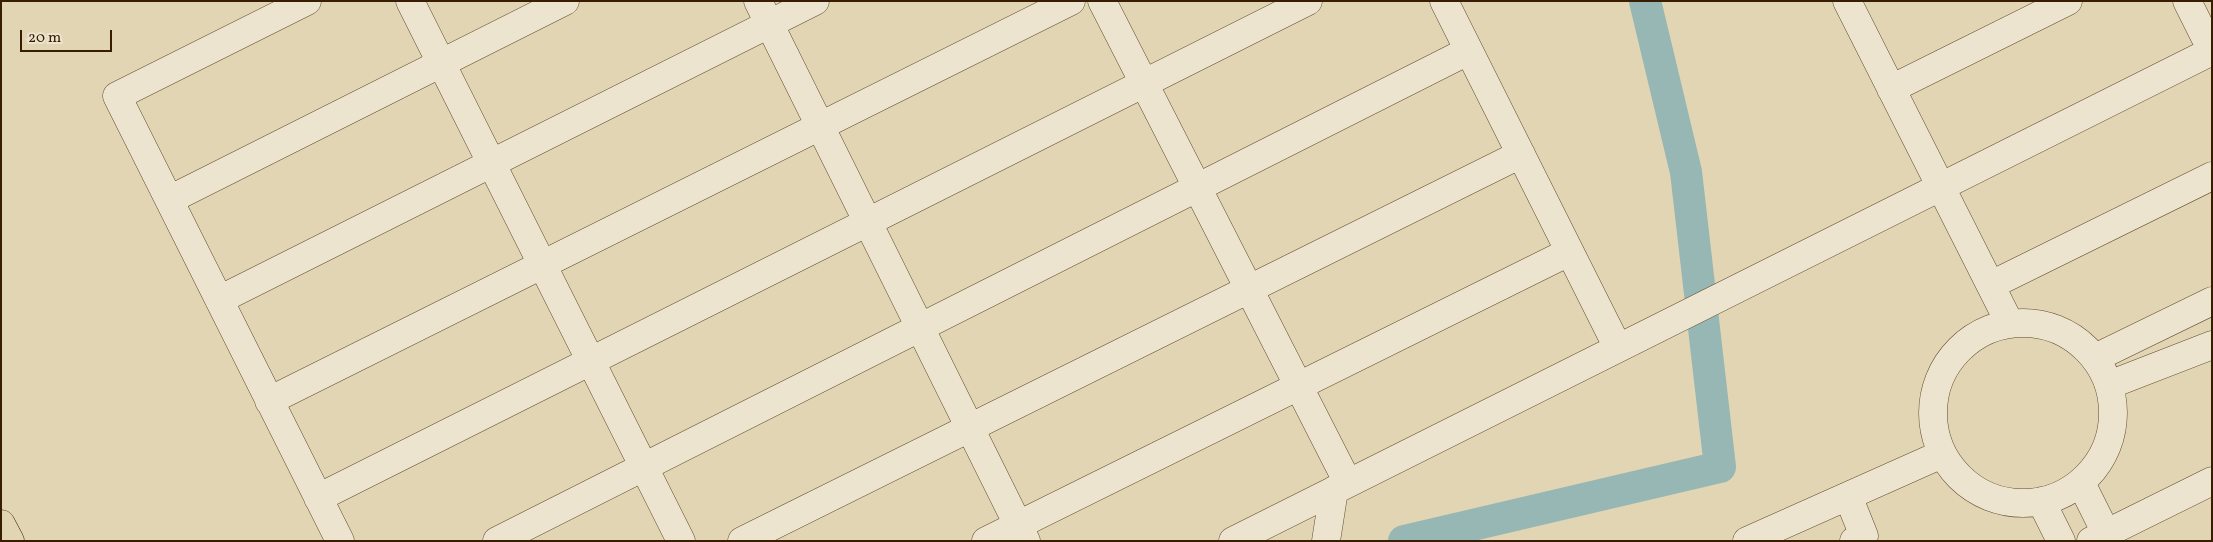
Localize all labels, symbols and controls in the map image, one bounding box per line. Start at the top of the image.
scale bar [22,20,115,52]
text: 20 m [28,28,61,49]

